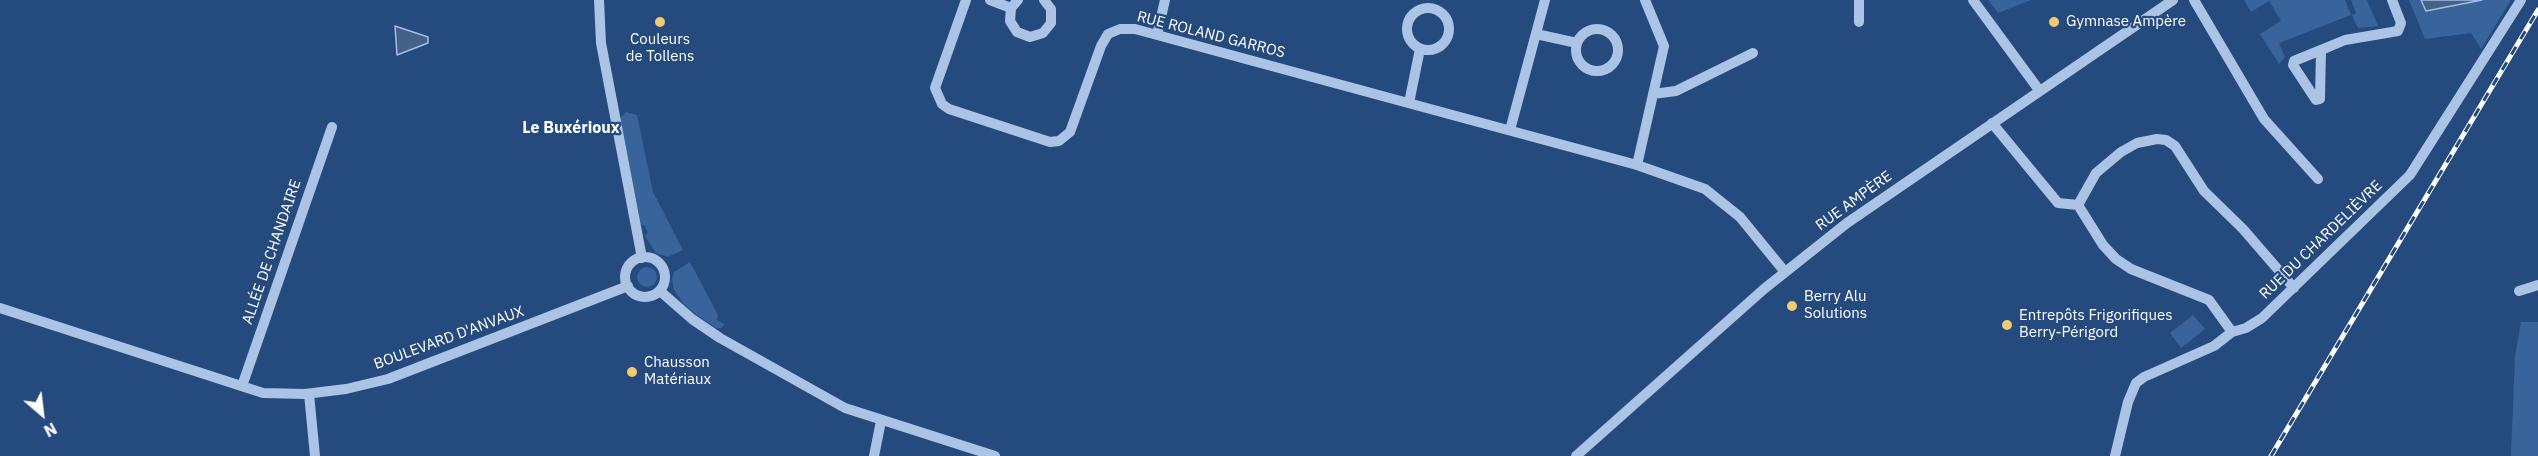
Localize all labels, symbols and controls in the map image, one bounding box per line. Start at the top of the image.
street label: RUE ROLAND GARROS [1135,8,1287,62]
place label: Gymnase Ampère [2066,13,2186,31]
marker: Couleurs de Tollens [653,15,667,29]
marker: Gymnase Ampère [2047,15,2061,29]
place label: Couleurs de Tollens [626,31,694,66]
district label: Le Buxérioux [522,118,620,138]
street label: RUE AMPÈRE [1812,167,1896,235]
street label: ALLÉE DE CHANDAIRE [239,177,305,327]
street label: RUE DU CHARDELIÈVRE [2256,177,2386,303]
place label: Berry Alu Solutions [1804,288,1867,323]
marker: Berry Alu Solutions [1785,299,1799,313]
street label: BOULEVARD D'ANVAUX [372,302,526,374]
place label: Entrepôts Frigorifiques Berry-Périgord [2019,307,2172,342]
marker: Entrepôts Frigorifiques Berry-Périgord [2000,318,2014,332]
place label: Chausson Matériaux [644,354,711,389]
marker: Chausson Matériaux [625,365,639,379]
north arrow [12,384,72,444]
text: N [41,418,60,441]

